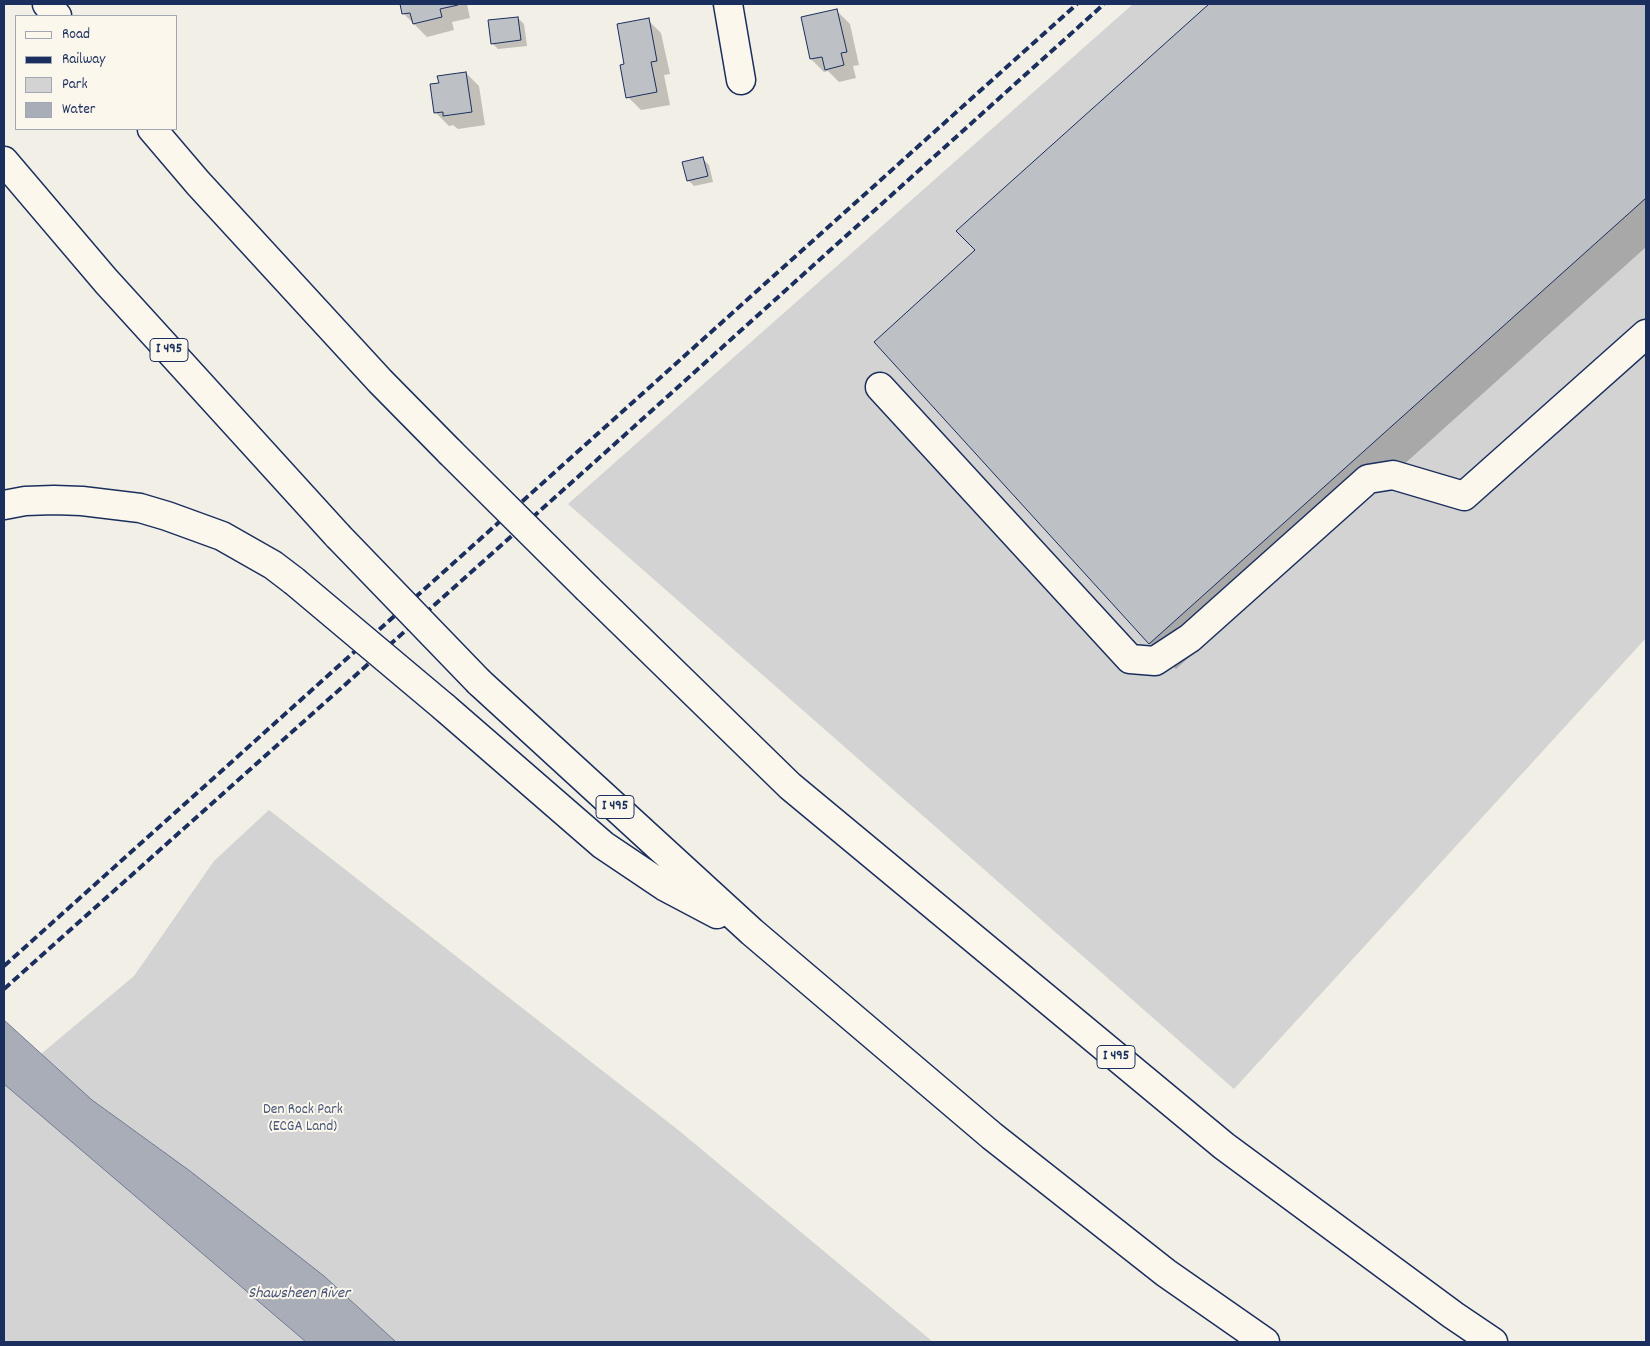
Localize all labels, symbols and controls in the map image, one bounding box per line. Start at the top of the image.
legend [15,15,178,130]
text: Road [62,24,90,46]
text: Railway [62,49,105,71]
text: Park [62,74,88,96]
text: Water [62,99,95,121]
road number: I 495 [150,338,188,362]
road number: I 495 [596,796,634,819]
road number: I 495 [1097,1046,1135,1068]
park label: Den Rock Park (ECGA Land) [263,1102,343,1137]
water label: Shawsheen River [248,1285,350,1305]

